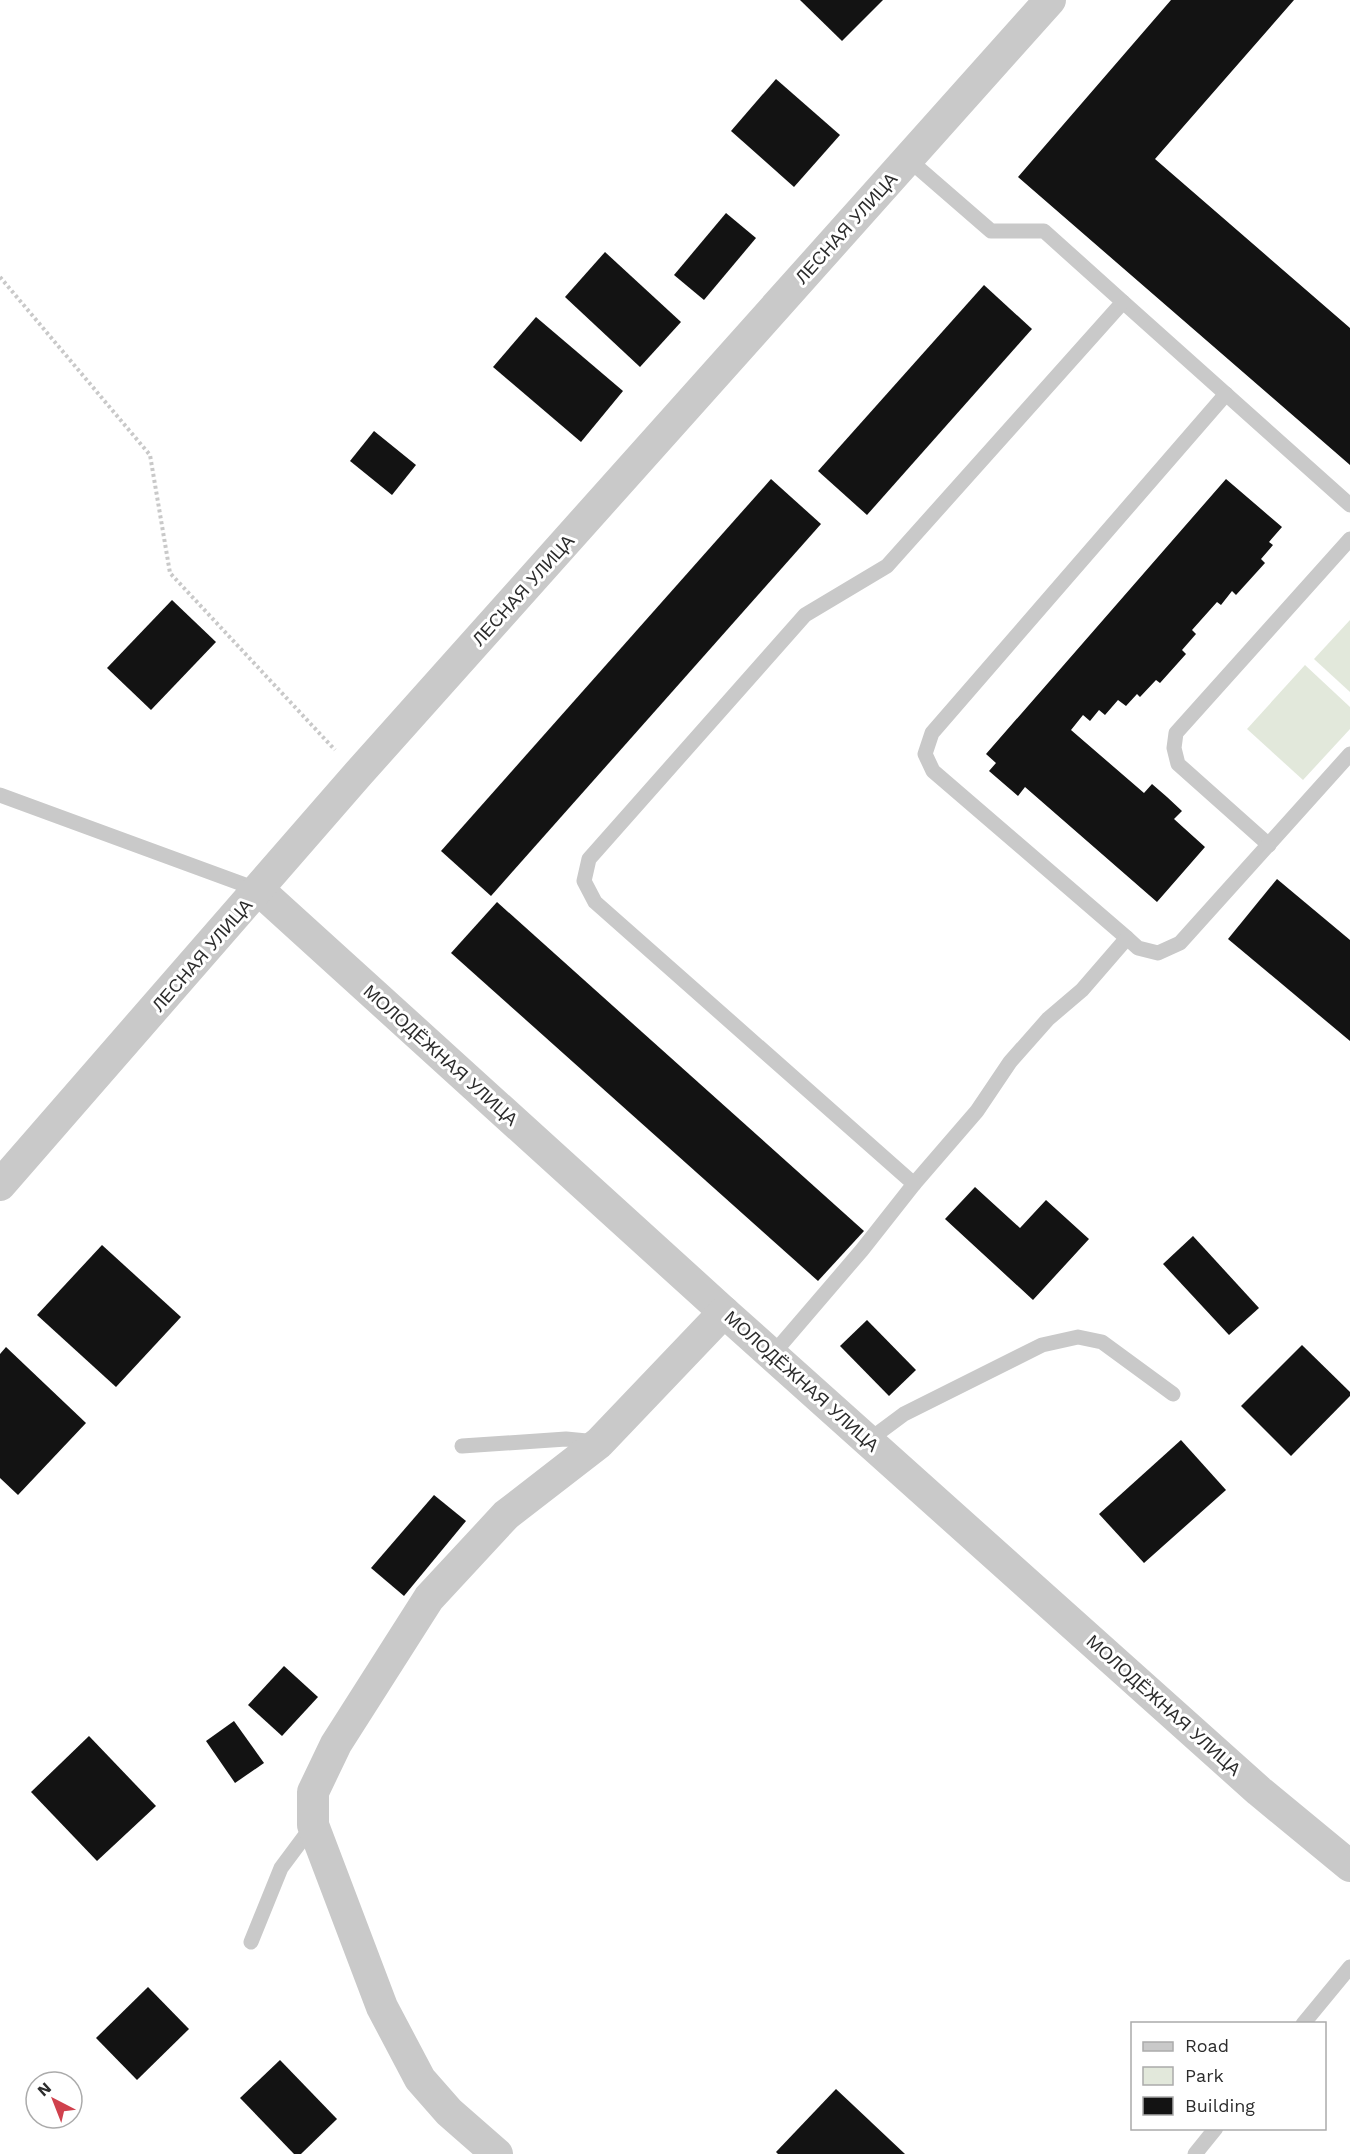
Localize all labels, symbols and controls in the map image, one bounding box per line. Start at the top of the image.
street label: ЛЕСНАЯ УЛИЦА [791,168,901,288]
street label: ЛЕСНАЯ УЛИЦА [468,530,578,650]
street label: ЛЕСНАЯ УЛИЦА [148,895,256,1015]
street label: МОЛОДЁЖНАЯ УЛИЦА [360,980,522,1130]
street label: МОЛОДЁЖНАЯ УЛИЦА [721,1306,883,1456]
street label: МОЛОДЁЖНАЯ УЛИЦА [1083,1630,1245,1780]
legend [1131,2022,1326,2130]
text: Road [1185,2035,1229,2056]
text: Park [1185,2065,1224,2086]
north arrow [24,2070,84,2130]
text: N [34,2078,55,2100]
text: Building [1185,2095,1255,2116]

